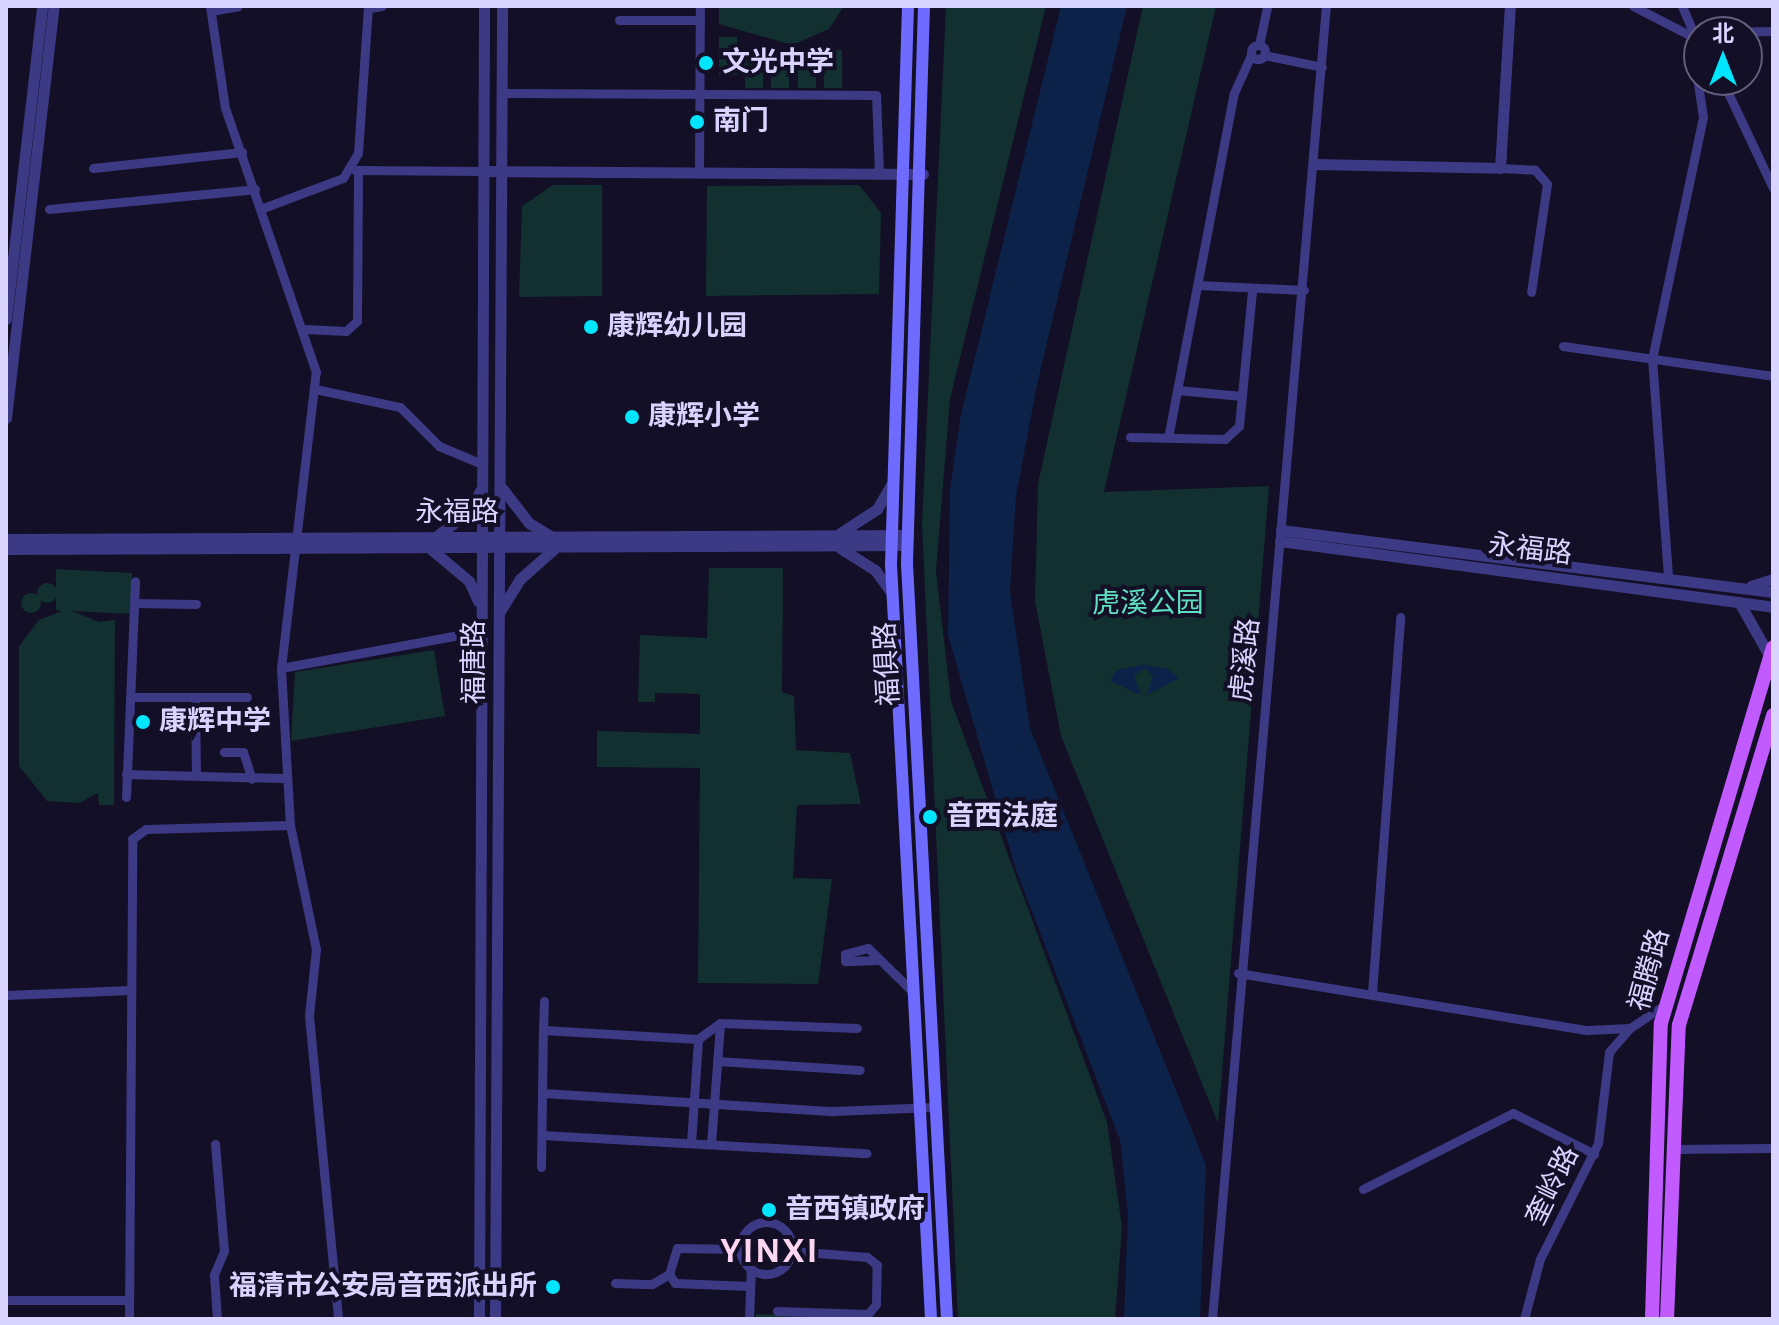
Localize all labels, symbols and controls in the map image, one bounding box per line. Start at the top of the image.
north arrow [1683,16,1763,96]
text: 北 [1712,23,1734,45]
place label: 文光中学 [722,46,834,80]
marker: 文光中学 [697,54,715,72]
place label: 南门 [713,105,769,139]
marker: 南门 [688,113,706,131]
place label: 康辉幼儿园 [607,310,747,344]
marker: 康辉幼儿园 [582,318,600,336]
place label: 康辉小学 [648,400,760,434]
marker: 康辉小学 [623,408,641,426]
street label: 永福路 [415,496,499,530]
street label: 永福路 [1486,528,1574,572]
park label: 虎溪公园 [1092,587,1204,621]
street label: 虎溪路 [1225,616,1267,704]
street label: 福唐路 [458,620,492,704]
street label: 福俱路 [869,621,907,707]
place label: 康辉中学 [159,705,271,739]
marker: 康辉中学 [134,713,152,731]
place label: 音西法庭 [946,800,1058,834]
marker: 音西法庭 [921,808,939,826]
street label: 福腾路 [1623,925,1677,1015]
street label: 奎岭路 [1519,1141,1587,1231]
place label: 音西镇政府 [785,1193,925,1227]
marker: 音西镇政府 [760,1201,778,1219]
district label: YINXI [721,1230,819,1274]
place label: 福清市公安局音西派出所 [229,1270,537,1304]
marker: 福清市公安局音西派出所 [544,1278,562,1296]

